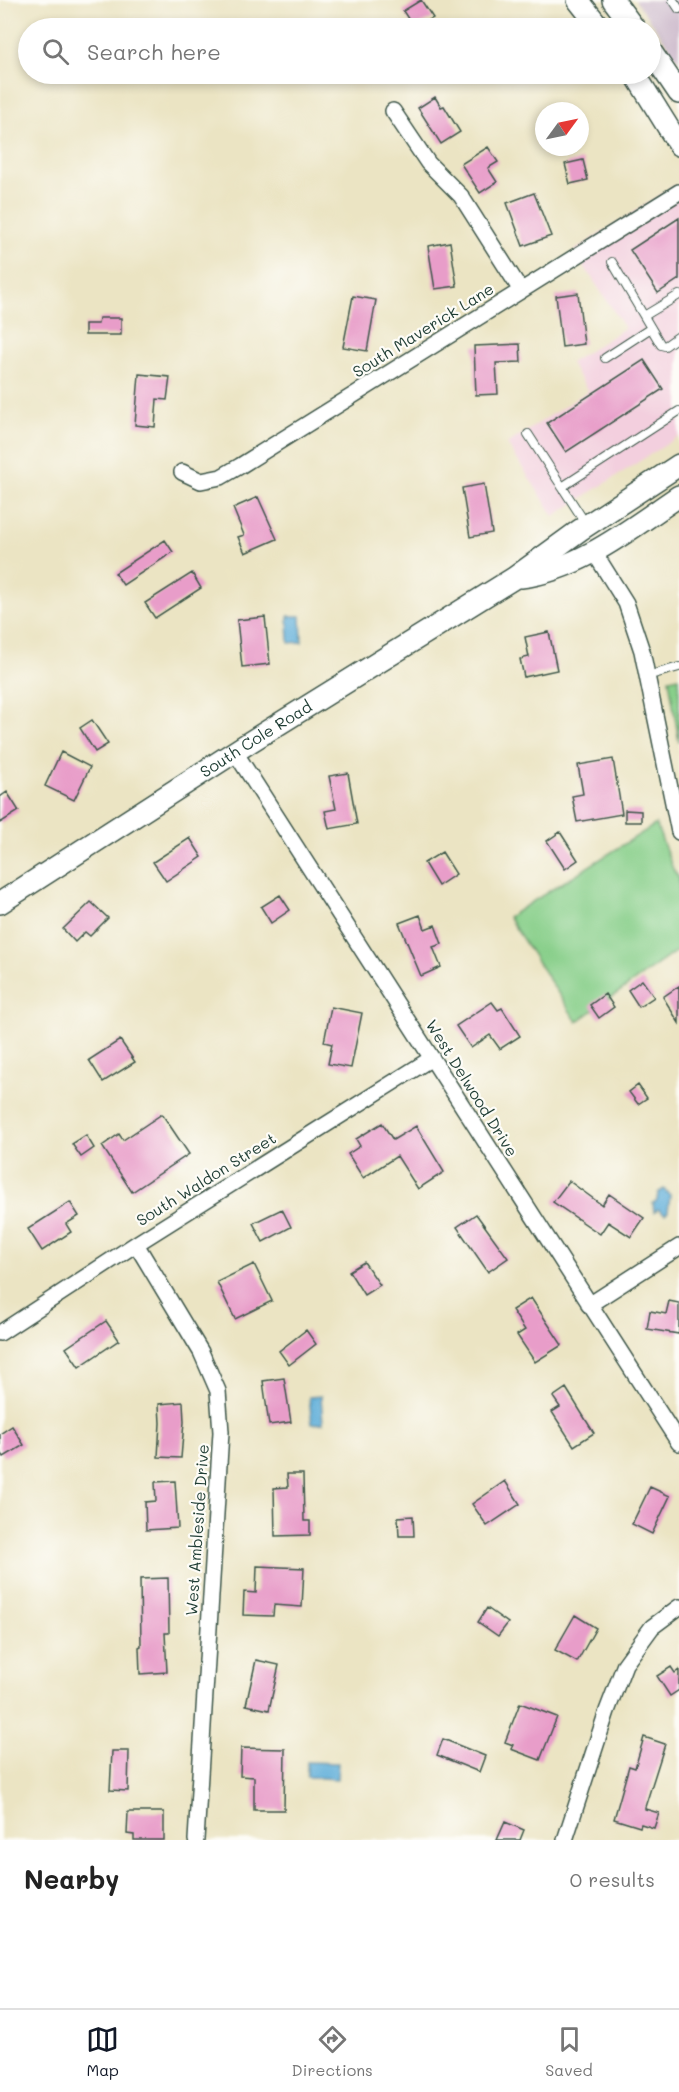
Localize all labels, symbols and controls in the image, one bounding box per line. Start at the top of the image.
search box [18,18,661,84]
icon: search [39,35,72,68]
text: Search here [87,37,221,66]
north arrow [535,102,589,156]
street label: South Maverick Lane [348,278,497,382]
street label: South Cole Road [196,695,315,782]
street label: West Delwood Drive [422,1015,523,1160]
street label: South Waldon Street [132,1127,280,1230]
street label: West Ambleside Drive [180,1443,213,1616]
text: Nearby [24,1862,119,1896]
text: 0 results [570,1866,655,1892]
tab: Map [86,2023,119,2080]
tab: Directions [292,2023,373,2080]
tab: Saved [545,2023,593,2080]

